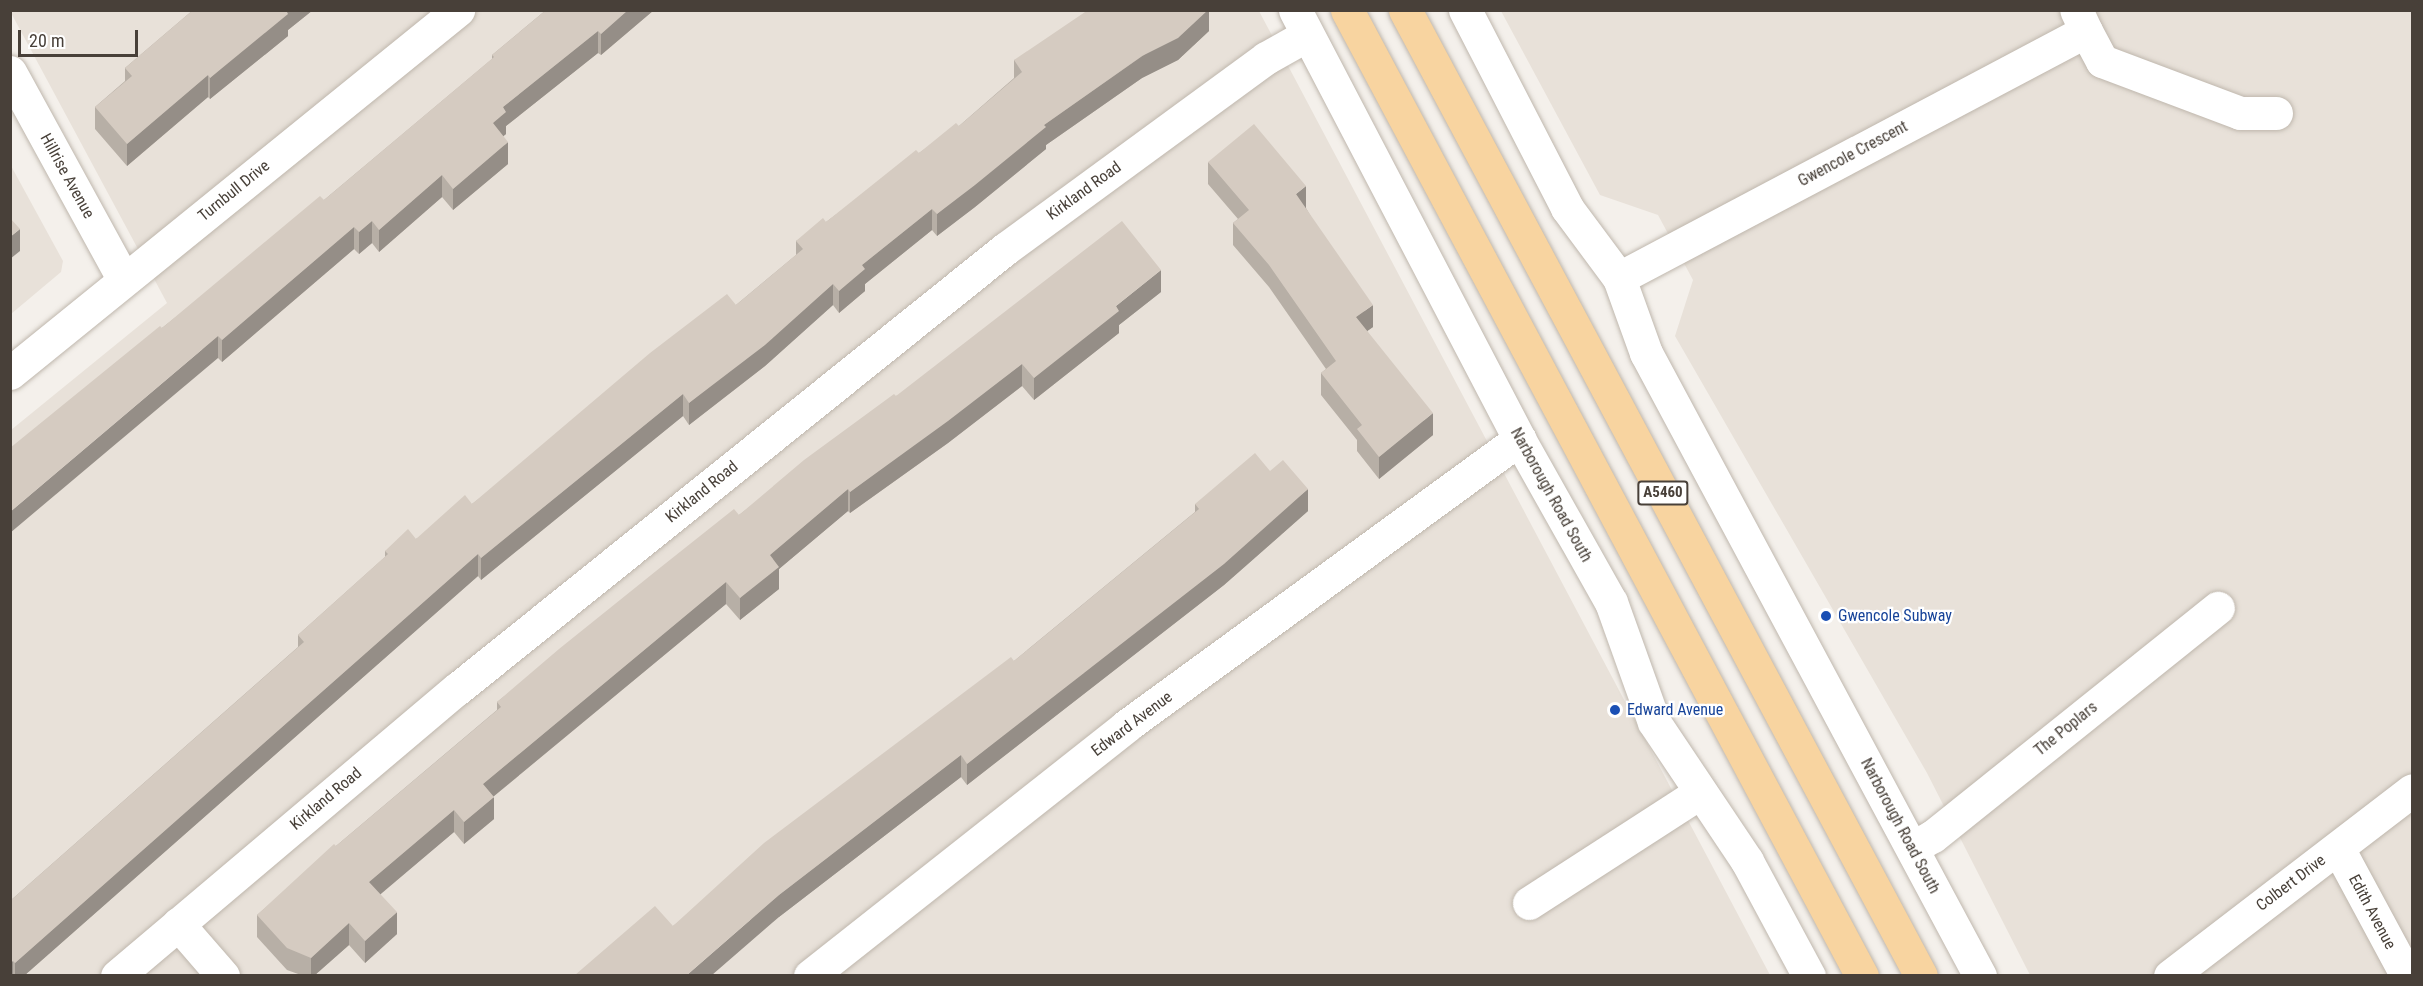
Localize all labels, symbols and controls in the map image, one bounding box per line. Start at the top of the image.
scale bar [21,18,141,56]
text: 20 m [29,30,64,51]
street label: Gwencole Crescent [1795,117,1911,191]
street label: Hillrise Avenue [36,130,98,222]
street label: Turnbull Drive [194,156,274,226]
street label: Kirkland Road [1043,158,1125,224]
street label: Narborough Road South [1506,425,1596,565]
street label: Kirkland Road [662,457,742,527]
road number: A5460 [1636,481,1690,505]
place label: Gwencole Subway [1838,606,1952,626]
marker: Gwencole Subway [1819,609,1833,623]
street label: Edward Avenue [1088,687,1176,761]
street label: The Poplars [2031,698,2101,760]
place label: Edward Avenue [1627,700,1723,720]
marker: Edward Avenue [1608,703,1622,717]
street label: Narborough Road South [1856,755,1944,897]
street label: Kirkland Road [286,764,366,834]
street label: Colbert Drive [2253,851,2329,915]
street label: Edith Avenue [2344,871,2400,953]

